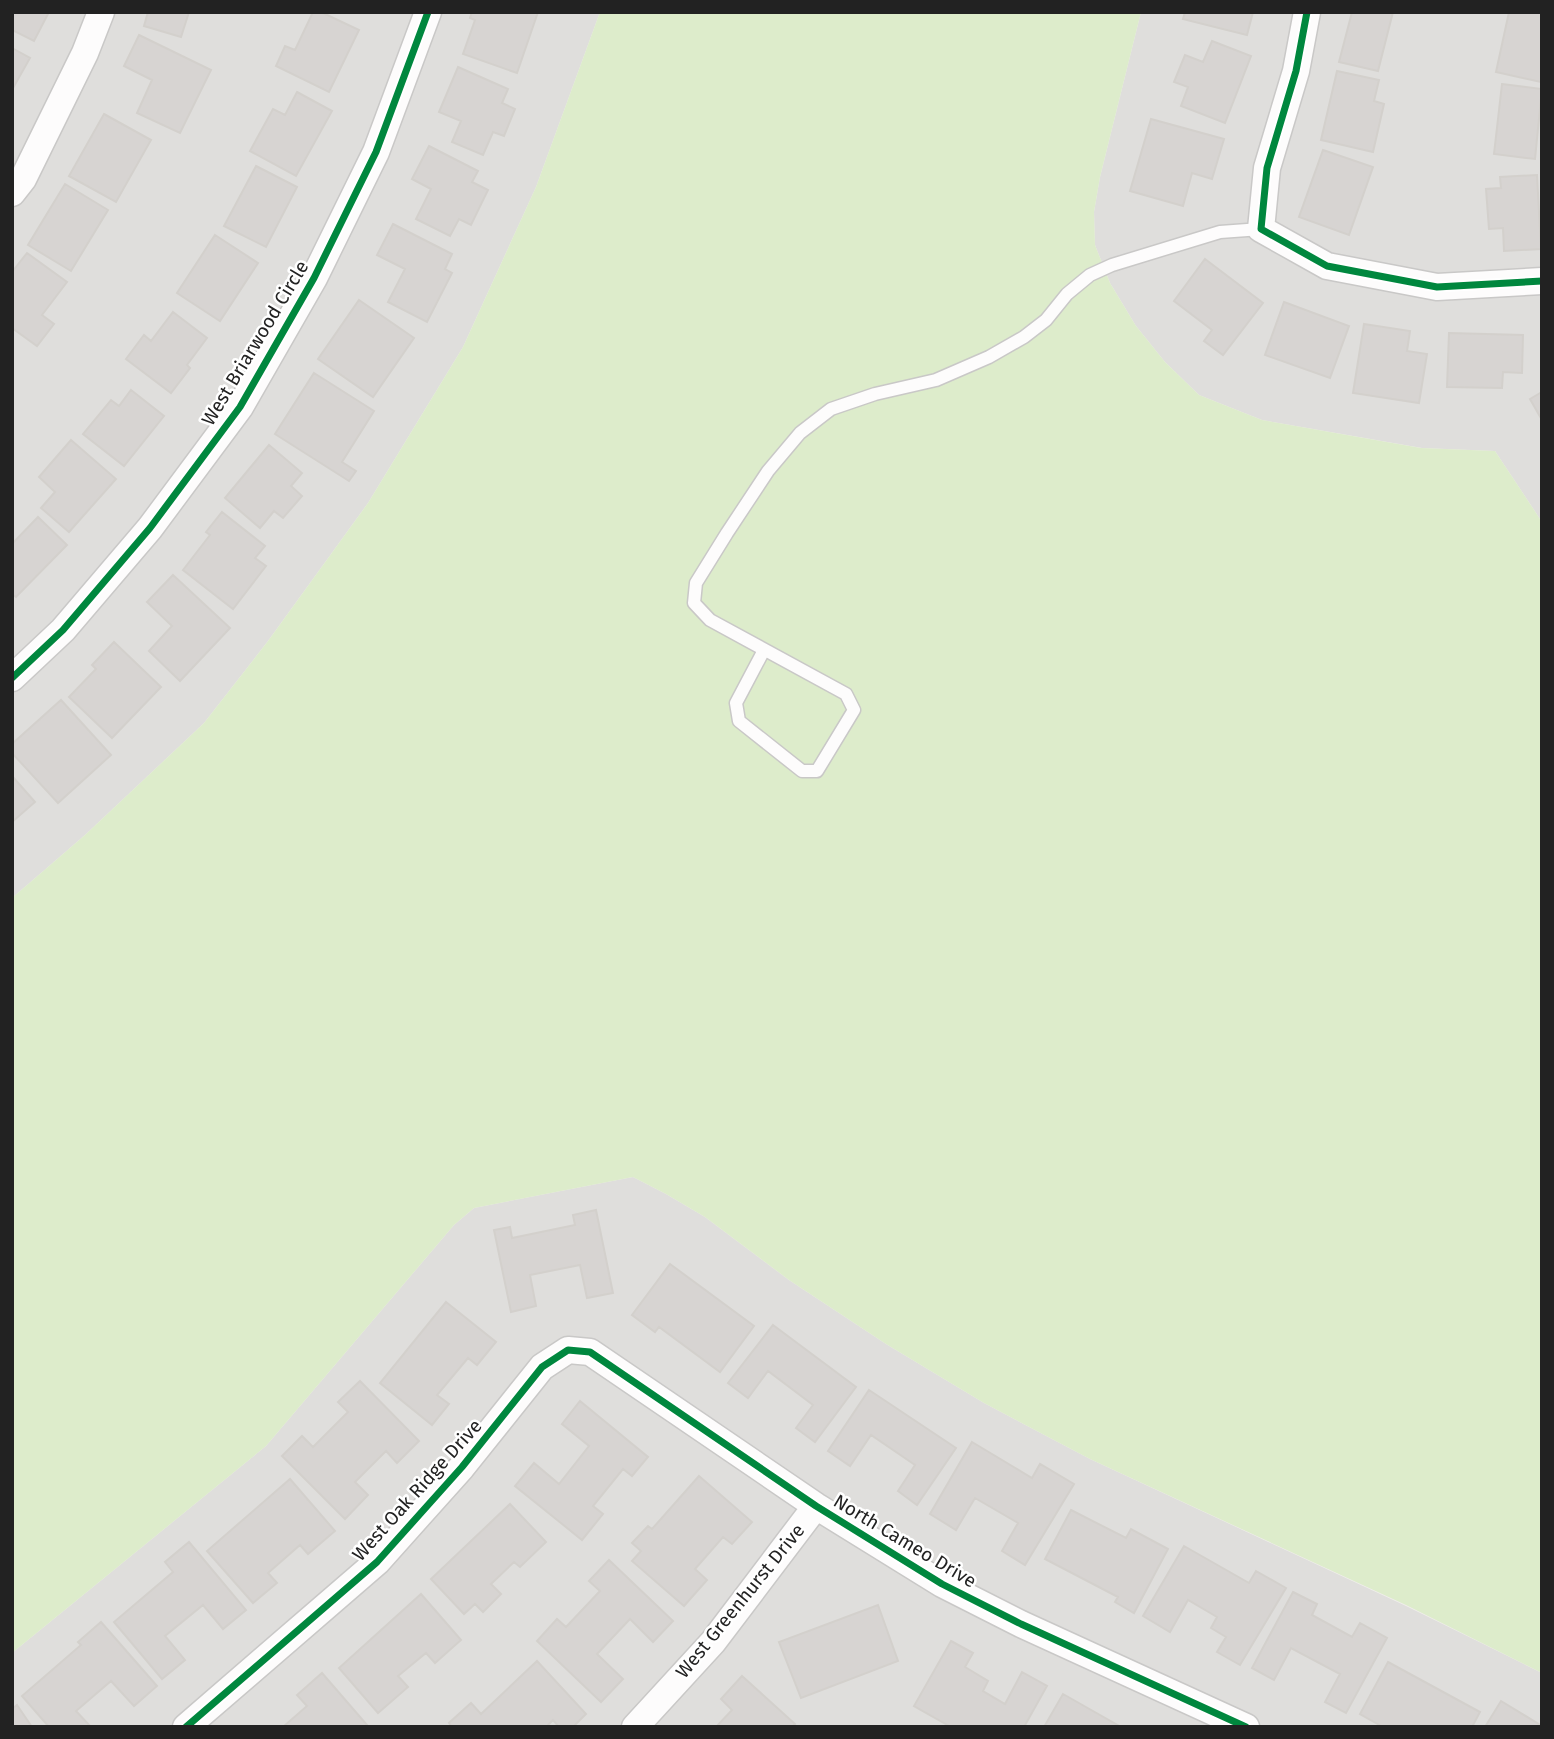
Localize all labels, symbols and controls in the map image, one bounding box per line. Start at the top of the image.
street label: West Briarwood Circle [197,256,313,430]
street label: West Oak Ridge Drive [347,1415,487,1565]
street label: North Cameo Drive [829,1489,981,1593]
street label: West Greenhurst Drive [671,1519,809,1683]

